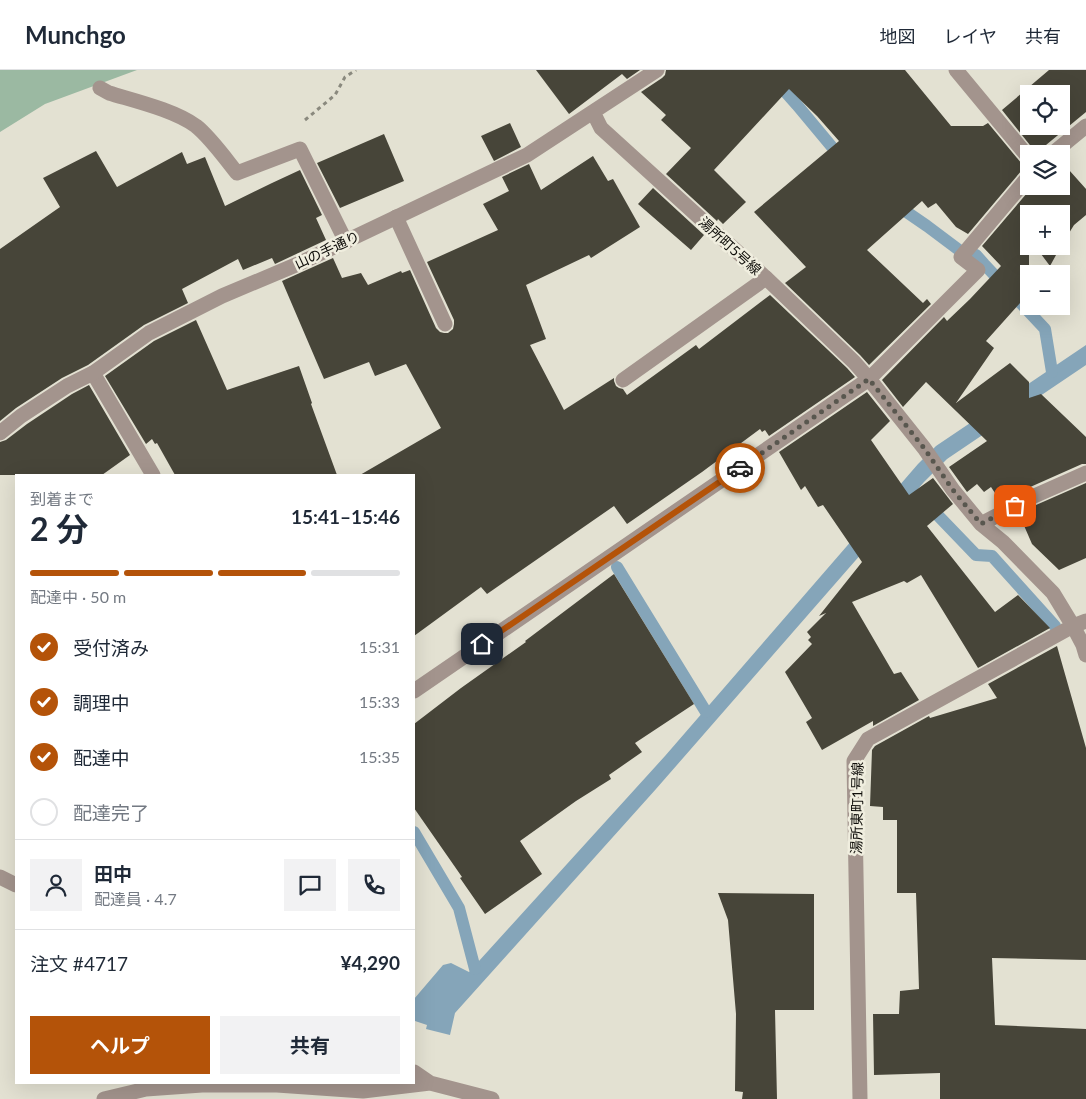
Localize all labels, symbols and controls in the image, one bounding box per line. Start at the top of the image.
text: Munchgo [25,20,126,49]
text: 地図 [880,25,916,47]
text: レイヤ [944,25,997,47]
text: 共有 [1025,25,1061,47]
map controls [1020,85,1070,315]
button: locate [1020,85,1070,135]
button: layers [1020,145,1070,195]
button: + [1020,205,1070,255]
street label: 湯所町5号線 [696,213,765,278]
street label: 山の手通り [291,227,362,272]
button: − [1020,265,1070,315]
courier [715,443,765,493]
icon: car [726,454,754,482]
pin [994,485,1036,527]
text: 到着まで [30,489,94,508]
icon: bag [1001,492,1029,520]
text: 15:41–15:46 [291,505,400,528]
text: 2 分 [30,509,88,548]
text: 配達中 · 50 m [30,587,126,606]
pin [461,623,503,665]
icon: home [468,630,496,658]
icon: check [30,633,58,661]
text: 受付済み [73,636,149,659]
text: 15:31 [359,637,400,656]
icon: check [30,688,58,716]
text: 調理中 [73,691,130,714]
text: 15:33 [359,692,400,711]
icon: check [30,743,58,771]
text: 配達中 [73,746,130,769]
text: 15:35 [359,747,400,766]
street label: 湯所東町1号線 [847,762,866,854]
text: 配達完了 [73,801,149,824]
button: person [30,859,82,911]
button: chat [284,859,336,911]
button: phone [348,859,400,911]
text: 田中 [94,862,132,885]
text: 配達員 · 4.7 [94,889,177,908]
text: ¥4,290 [340,951,400,974]
text: 注文 #4717 [30,952,128,975]
button: ヘルプ [30,1016,210,1074]
button: 共有 [220,1016,400,1074]

